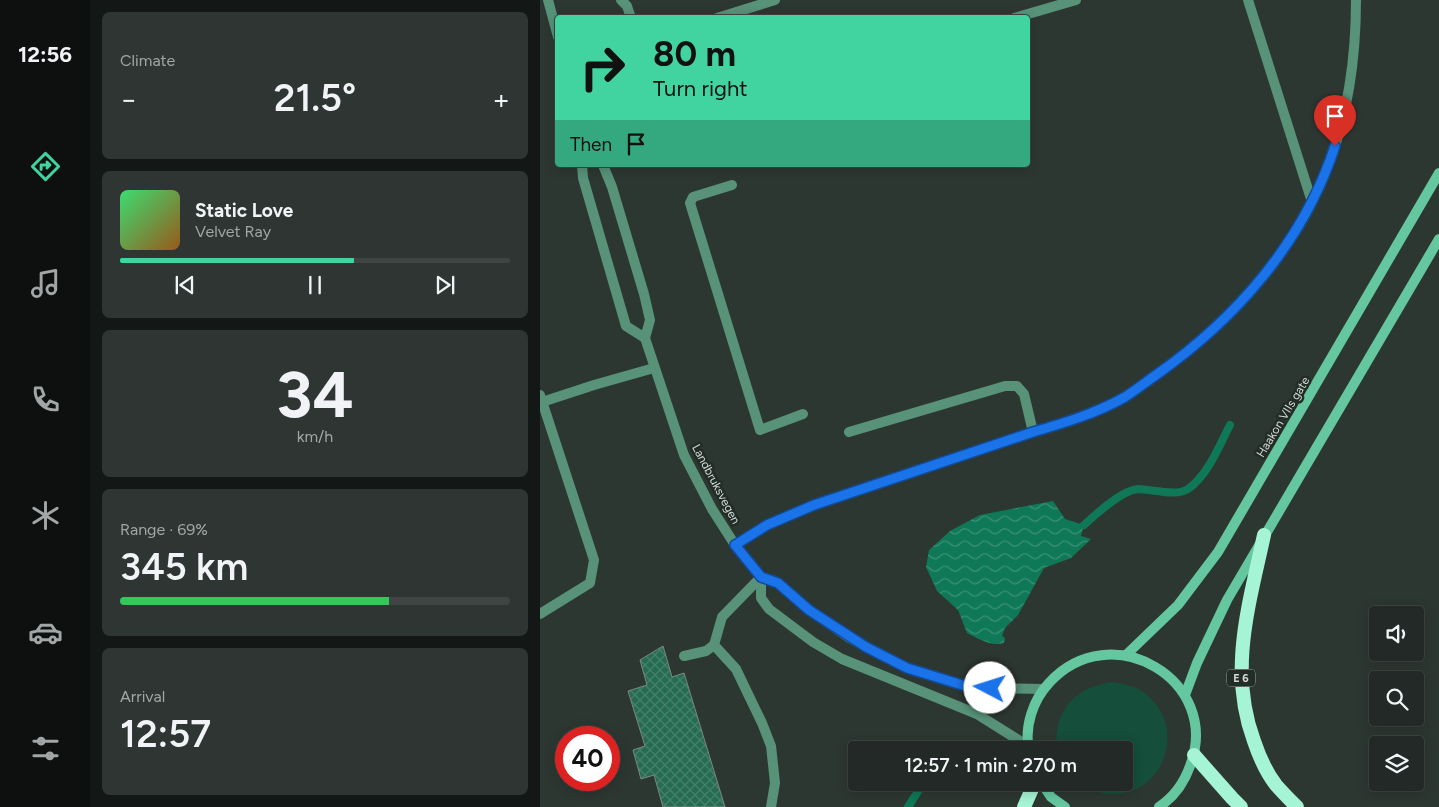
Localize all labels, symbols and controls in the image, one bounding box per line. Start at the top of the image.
text: 80 m [653,33,736,75]
icon: right [570,35,635,100]
text: 12:56 [18,41,72,68]
text: Climate [120,51,175,70]
text: 21.5° [274,75,356,121]
text: Turn right [653,75,748,102]
text: − [120,82,137,116]
text: + [493,82,510,116]
pin [1314,95,1356,146]
icon: arrive [1321,102,1349,130]
icon: arrive [622,130,650,158]
text: Then [570,133,612,156]
icon: directions [28,149,63,184]
text: Static Love [195,199,293,222]
text: Velvet Ray [195,222,271,241]
icon: music [28,266,63,301]
icon: previous [171,271,199,299]
icon: pause [301,271,329,299]
icon: next [431,271,459,299]
text: 34 [276,355,354,433]
street label: Haakon VIIs gate [1254,374,1313,460]
icon: phone [28,382,63,417]
text: km/h [297,427,333,446]
street label: Landbruksvegen [689,442,743,527]
icon: climate [28,498,63,533]
text: Range · 69% [120,520,208,539]
text: 345 km [120,544,248,590]
map controls [1369,606,1424,791]
button: sound [1369,606,1424,661]
icon: car [28,615,63,650]
position arrow [963,661,1015,713]
road number: E 6 [1227,670,1255,686]
button: search [1369,671,1424,726]
text: Arrival [120,687,165,706]
text: 12:57 [120,711,211,757]
speed limit sign: 40 [555,726,620,791]
icon: filters [28,731,63,766]
button: layers [1369,736,1424,791]
text: 12:57 · 1 min · 270 m [904,754,1077,777]

